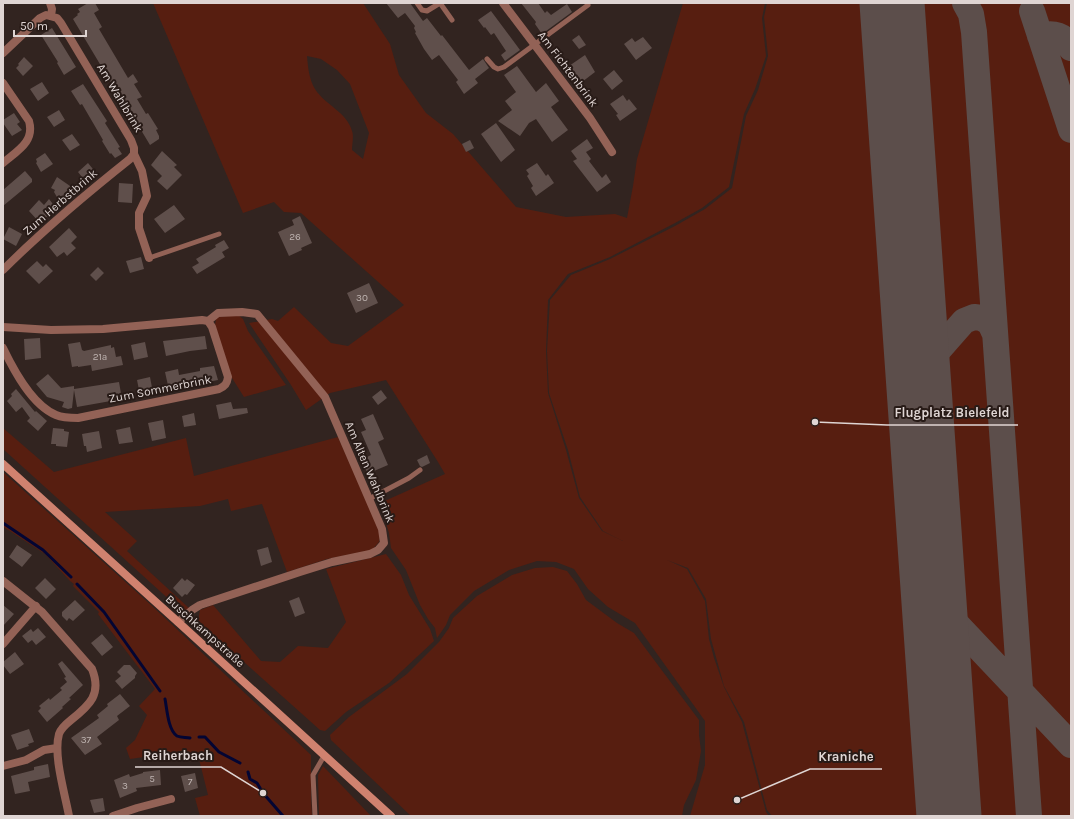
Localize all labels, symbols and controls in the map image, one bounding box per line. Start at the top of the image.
scale bar [14,12,86,38]
text: 50 m [20,19,48,33]
street label: Am Fichtenbrink [535,28,601,110]
street label: Am Wahlbrink [94,61,146,135]
street label: Zum Herbstbrink [20,166,100,238]
house number: 26 [289,231,301,243]
house number: 30 [356,292,368,304]
house number: 21a [93,351,107,363]
street label: Zum Sommerbrink [108,372,213,406]
callout: Flugplatz Bielefeld [887,400,1018,425]
text: Flugplatz Bielefeld [894,405,1010,420]
street label: Am Alten Wahlbrink [342,419,398,525]
street label: Buschkampstraße [163,592,247,670]
house number: 37 [81,734,92,746]
callout: Reiherbach [135,742,221,767]
callout: Kraniche [810,744,882,769]
text: Reiherbach [143,748,213,763]
text: Kraniche [818,749,874,764]
house number: 5 [149,773,155,785]
house number: 7 [188,776,193,788]
house number: 3 [122,780,128,792]

